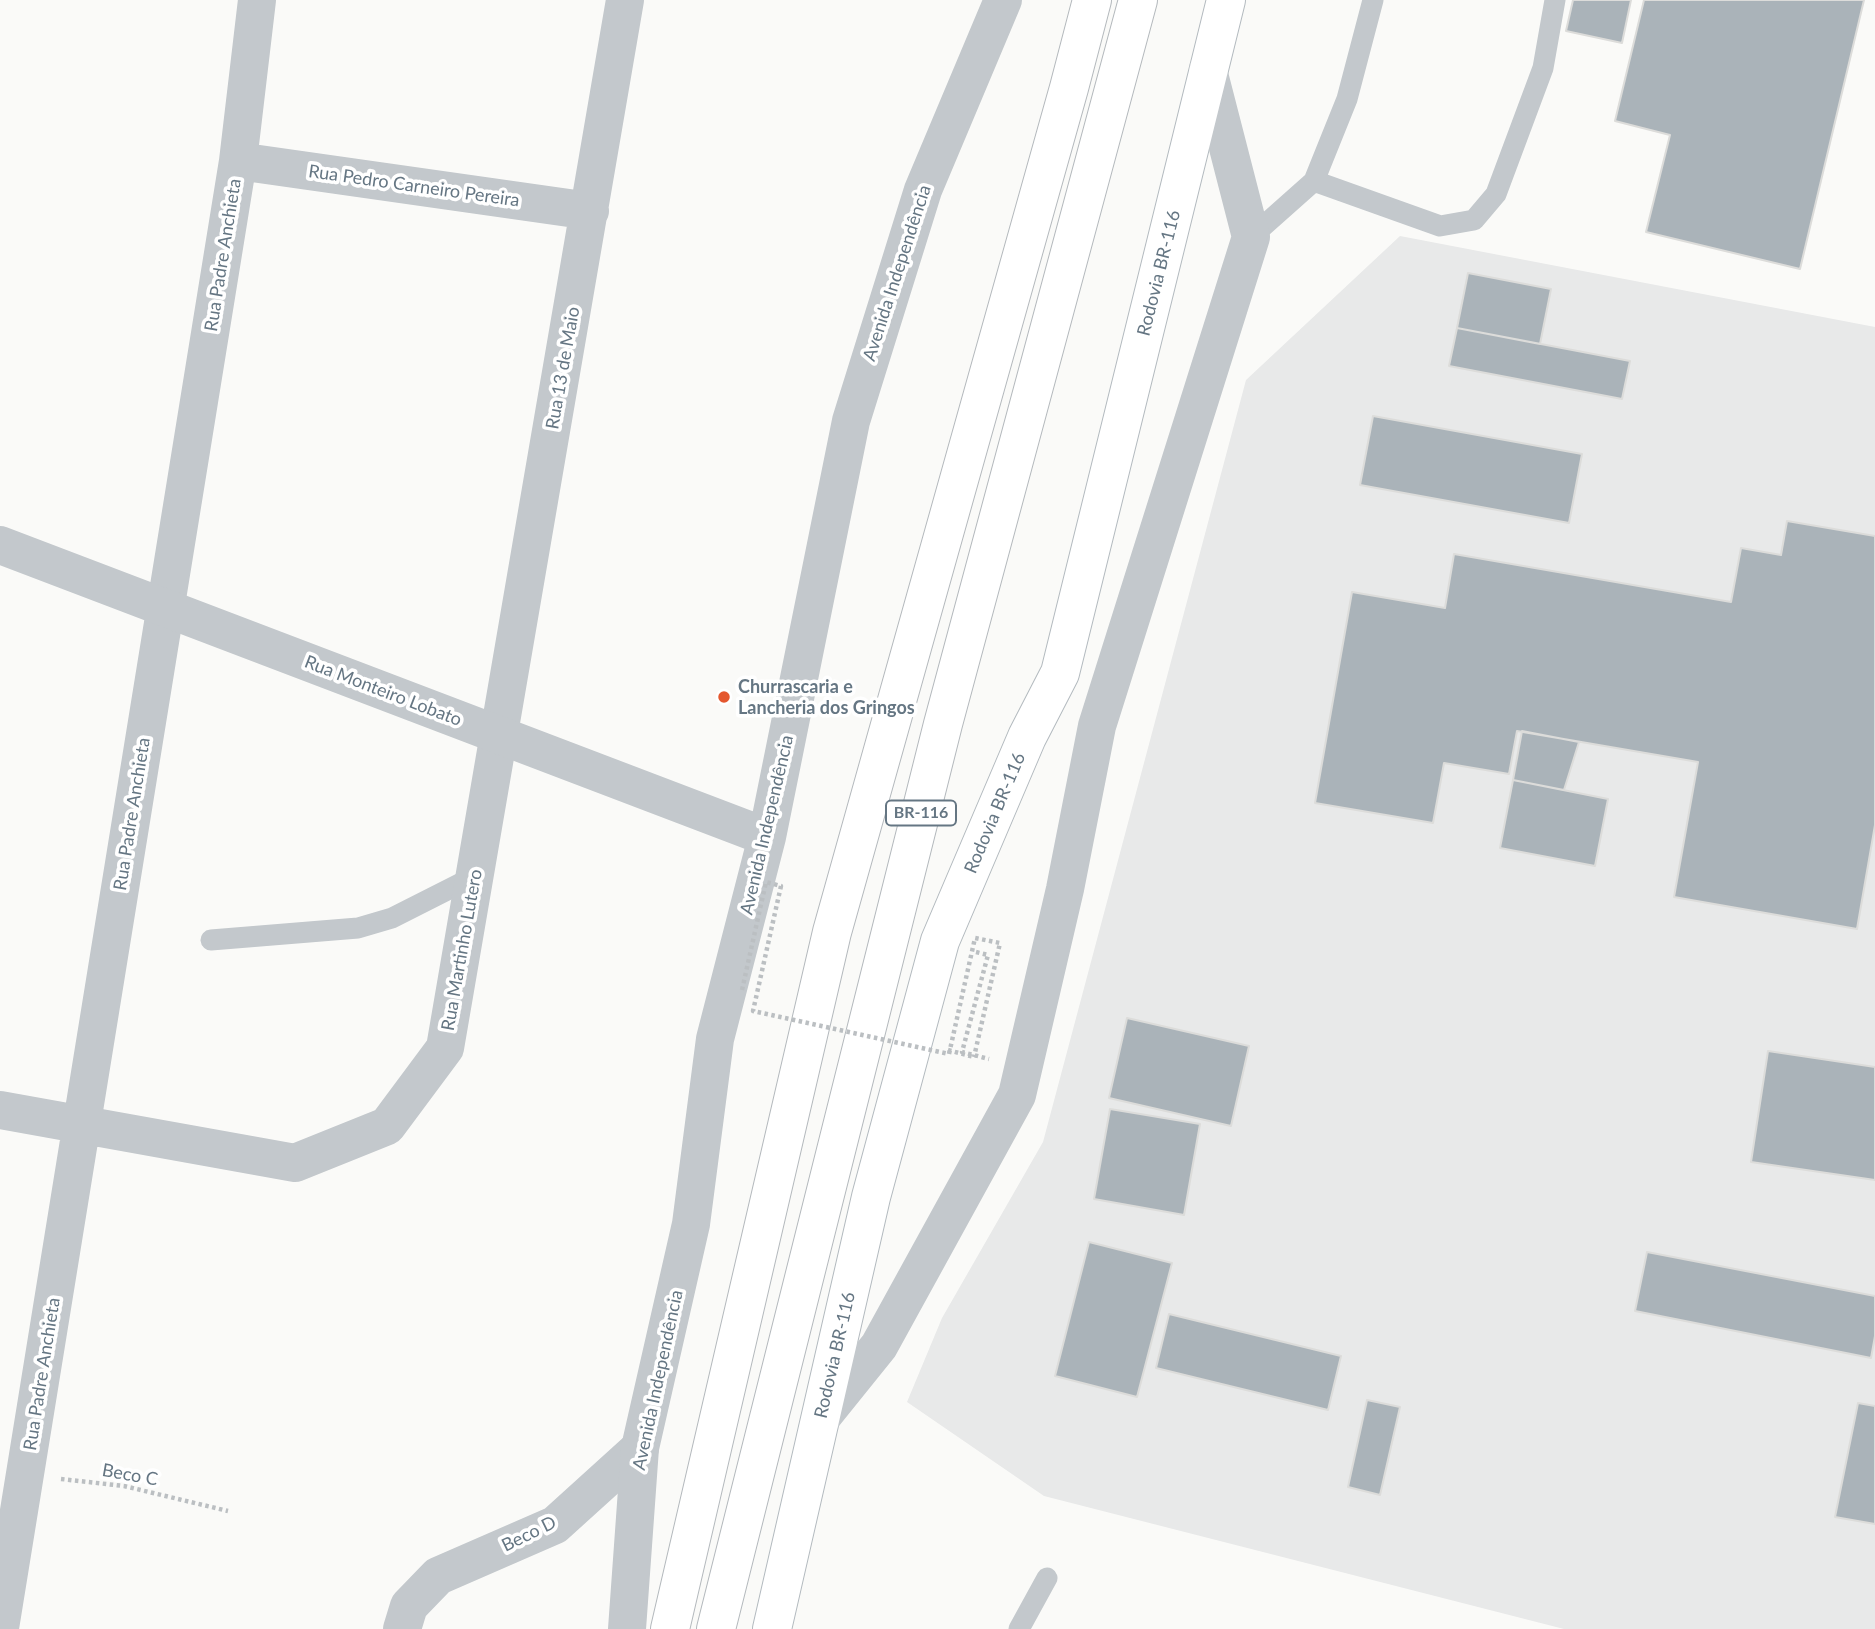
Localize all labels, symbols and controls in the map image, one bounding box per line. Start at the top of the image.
street label: Rua Pedro Carneiro Pereira [307,160,521,212]
street label: Rua Padre Anchieta [200,177,246,333]
street label: Avenida Independência [858,182,936,364]
street label: Rodovia BR-116 [1133,208,1185,338]
street label: Rua 13 de Maio [542,305,584,431]
street label: Rua Monteiro Lobato [301,651,465,731]
place label: Churrascaria e Lancheria dos Gringos [738,676,915,718]
marker: Churrascaria e Lancheria dos Gringos [716,689,732,705]
street label: Avenida Independência [736,733,798,917]
street label: Rua Padre Anchieta [109,736,155,892]
street label: Rodovia BR-116 [960,749,1030,877]
road number: BR-116 [886,800,956,826]
street label: Rua Martinho Lutero [437,868,487,1032]
street label: Avenida Independência [628,1288,688,1472]
street label: Rodovia BR-116 [810,1290,860,1420]
street label: Rua Padre Anchieta [19,1296,65,1452]
street label: Beco C [100,1459,160,1491]
street label: Beco D [498,1512,560,1556]

